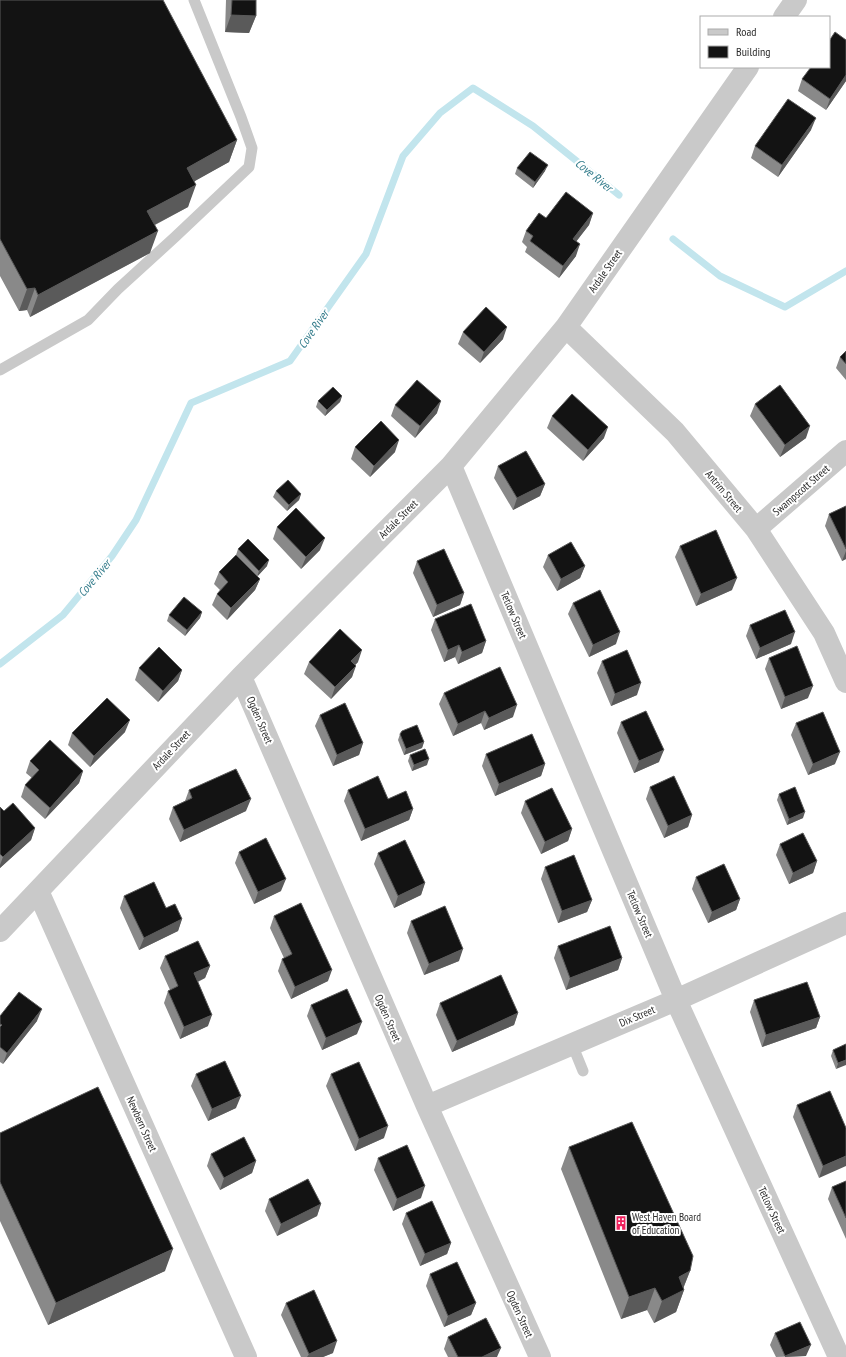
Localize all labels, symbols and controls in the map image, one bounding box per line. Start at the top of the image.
legend [700,16,830,68]
text: Road [736,24,756,39]
text: Building [736,44,771,59]
water label: Cove River [572,155,617,196]
street label: Ardale Street [585,247,625,295]
water label: Cove River [294,305,333,351]
street label: Swampscott Street [770,461,832,519]
street label: Antrim Street [702,467,746,515]
street label: Ardale Street [376,497,420,541]
water label: Cove River [74,555,115,600]
street label: Tetlow Street [498,589,530,641]
street label: Ogden Street [244,694,276,746]
street label: Ardale Street [149,727,193,773]
street label: Tetlow Street [624,888,656,940]
street label: Ogden Street [372,992,404,1044]
street label: Dix Street [617,1002,657,1030]
street label: Newbern Street [124,1094,160,1154]
street label: Tetlow Street [755,1184,789,1236]
place label: West Haven Board of Education [632,1210,701,1237]
building icon: West Haven Board of Education [613,1215,629,1231]
street label: Ogden Street [503,1288,537,1340]

